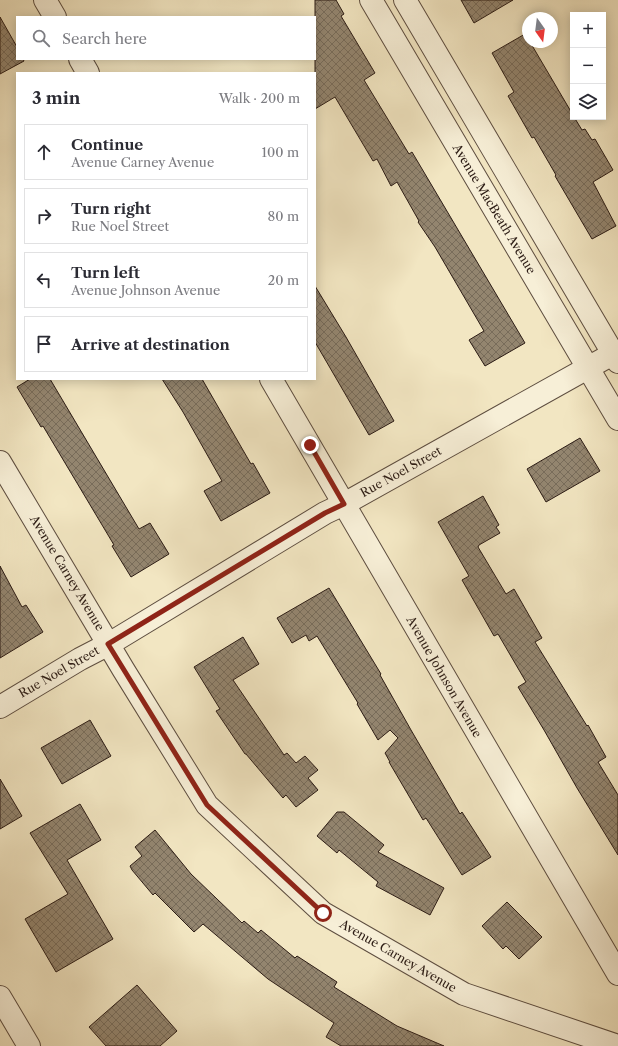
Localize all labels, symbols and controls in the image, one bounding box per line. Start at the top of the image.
north arrow [522,12,558,48]
map controls [570,12,606,120]
button: + [570,12,606,48]
search box [16,16,316,60]
icon: search [30,27,52,49]
text: Search here [62,29,147,48]
button: − [570,48,606,84]
button: layers [570,84,606,120]
text: 3 min [32,88,81,108]
text: Walk · 200 m [219,90,300,106]
text: Continue [71,135,143,154]
street label: Avenue MacBeath Avenue [449,140,539,277]
icon: ahead [33,141,55,163]
text: 100 m [261,144,299,160]
text: Avenue Carney Avenue [71,154,214,170]
text: Turn right [71,199,151,218]
icon: right [33,205,55,227]
text: 80 m [267,208,299,224]
text: Rue Noel Street [71,218,169,234]
text: Turn left [71,263,140,282]
icon: left [33,269,55,291]
text: 20 m [268,272,299,288]
text: Avenue Johnson Avenue [71,282,220,298]
icon: arrive [33,333,55,355]
text: Arrive at destination [71,335,230,354]
route end [301,436,319,454]
street label: Rue Noel Street [358,443,445,500]
street label: Avenue Carney Avenue [26,511,108,633]
street label: Avenue Johnson Avenue [403,612,486,740]
street label: Rue Noel Street [16,642,102,701]
route start [314,904,332,922]
street label: Avenue Carney Avenue [336,916,459,995]

